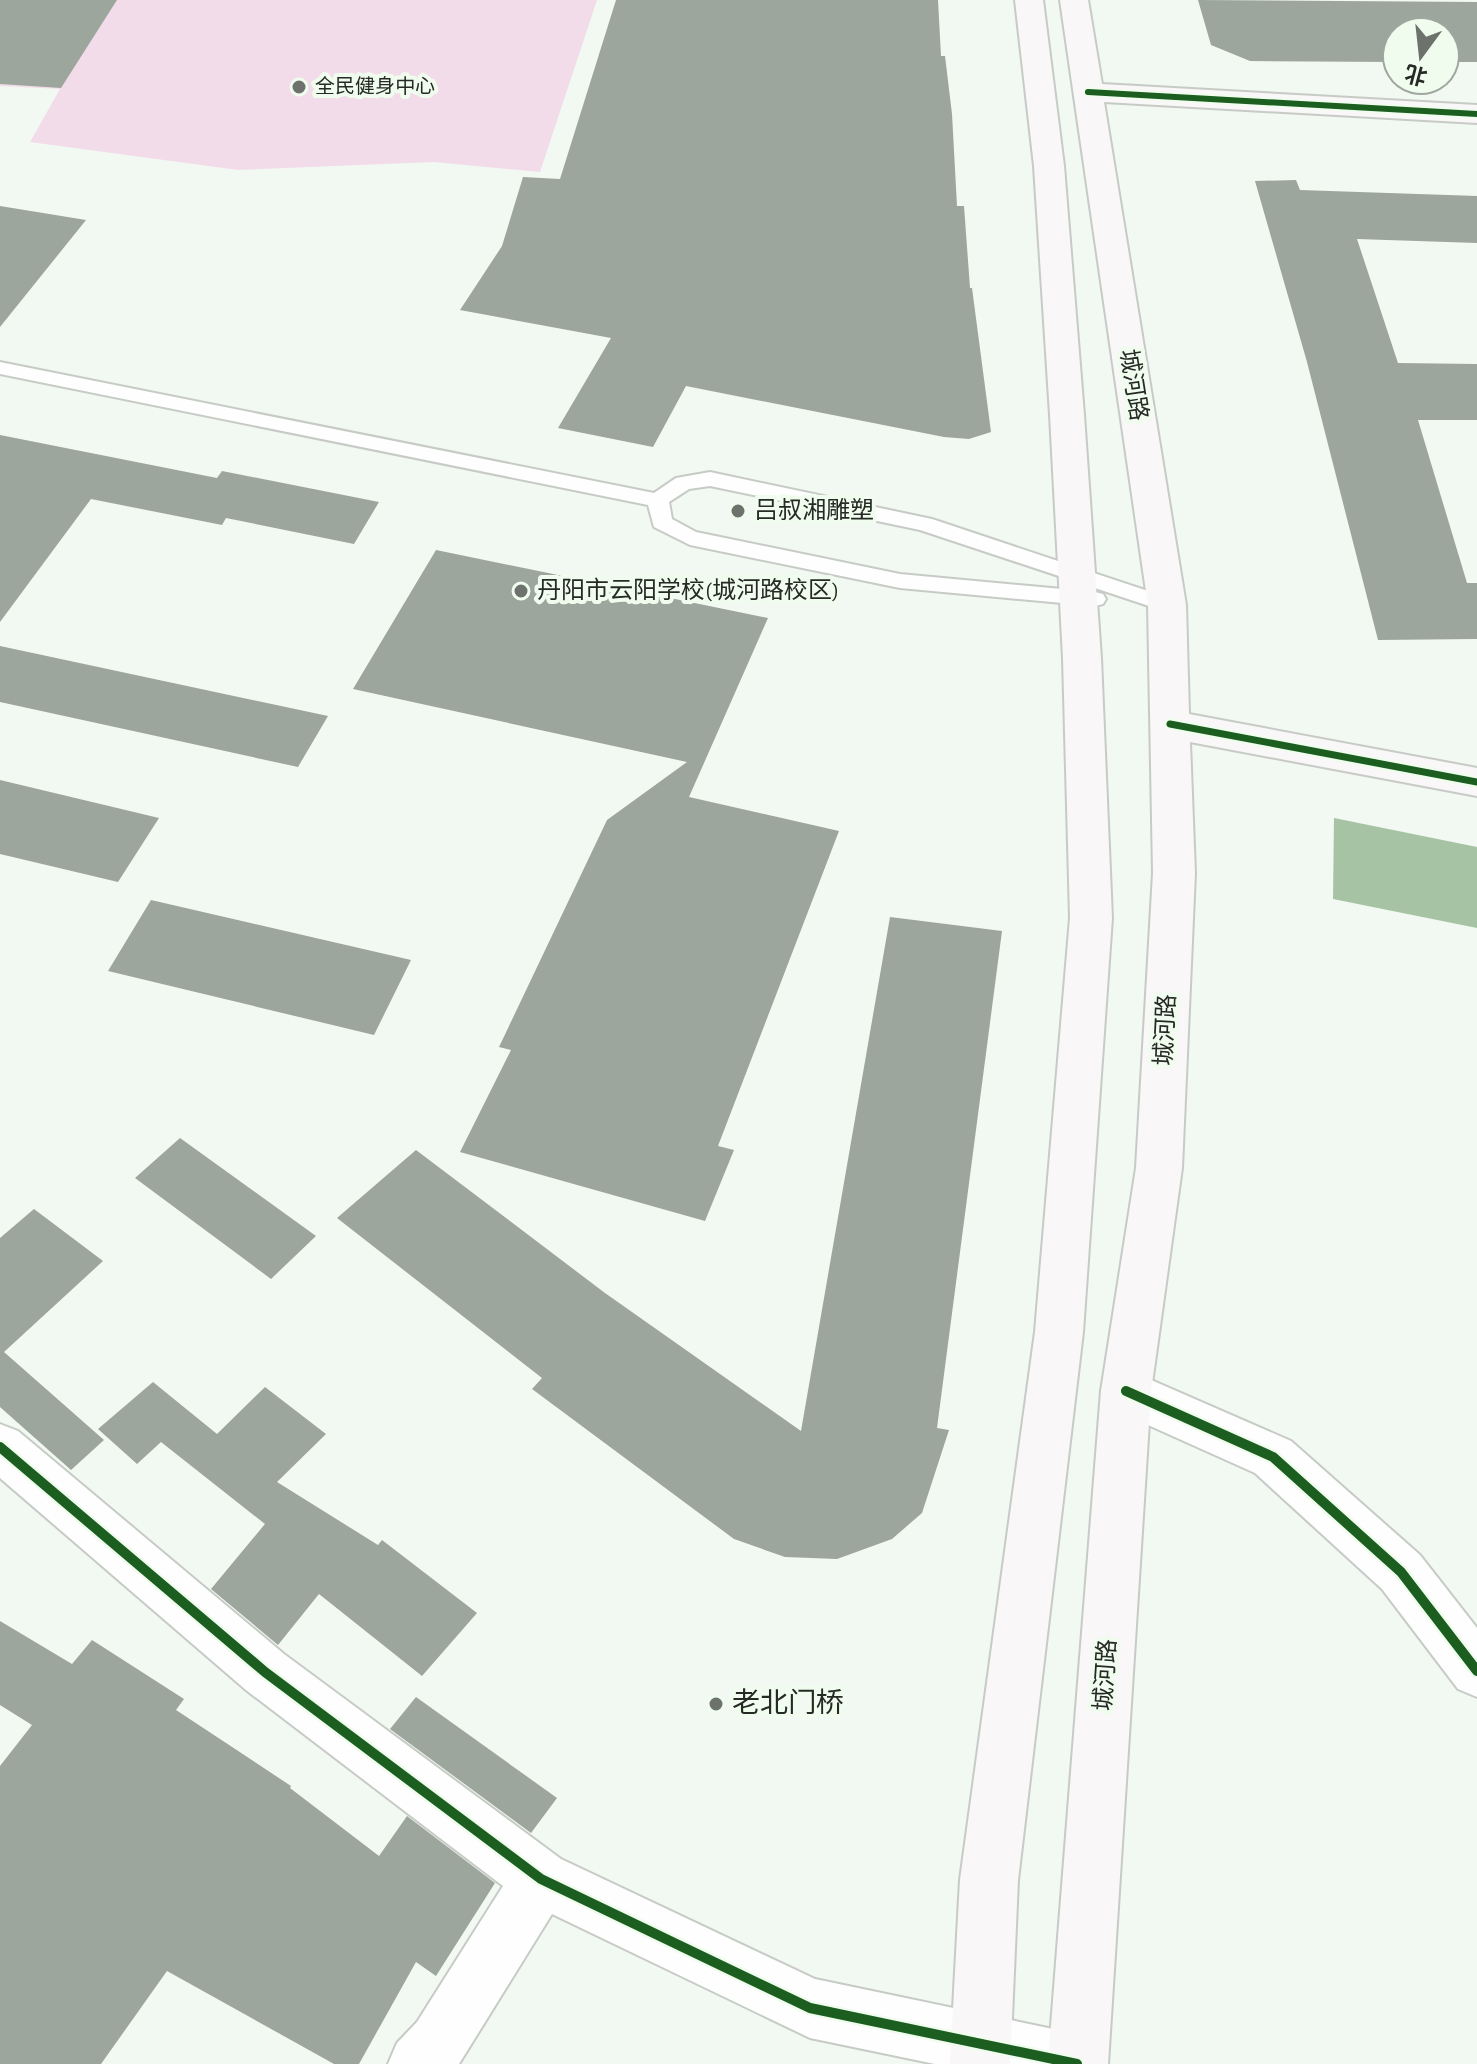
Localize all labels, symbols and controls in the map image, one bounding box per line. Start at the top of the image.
north arrow [1381,16,1461,96]
text: 北 [1402,61,1430,89]
place label: 全民健身中心 [315,75,435,97]
marker: 全民健身中心 [290,78,308,96]
street label: 城河路 [1116,347,1152,422]
place label: 吕叔湘雕塑 [754,497,874,523]
marker: 吕叔湘雕塑 [729,502,747,520]
place label: 丹阳市云阳学校(城河路校区) [537,577,839,603]
marker: 丹阳市云阳学校(城河路校区) [512,582,530,600]
street label: 城河路 [1150,993,1180,1067]
street label: 城河路 [1090,1638,1120,1712]
place label: 老北门桥 [732,1688,844,1718]
marker: 老北门桥 [707,1695,725,1713]

